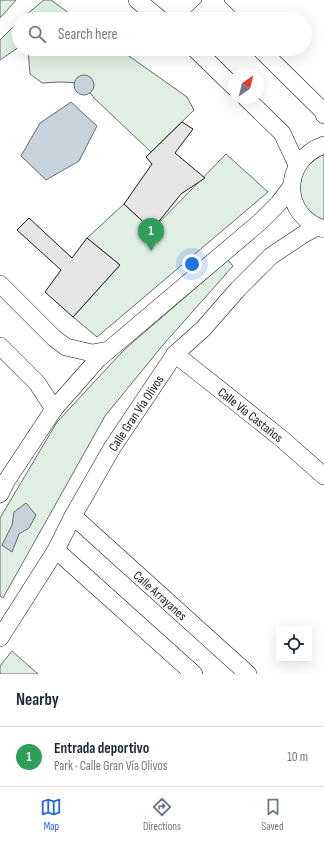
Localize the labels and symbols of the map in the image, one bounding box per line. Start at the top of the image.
north arrow [228,68,264,104]
pin: 1 [138,218,164,251]
your location [182,254,202,274]
street label: Calle Gran Vía Olivos [105,372,168,454]
street label: Calle Vía Castaños [214,384,286,446]
street label: Calle Arrayanes [130,568,190,624]

